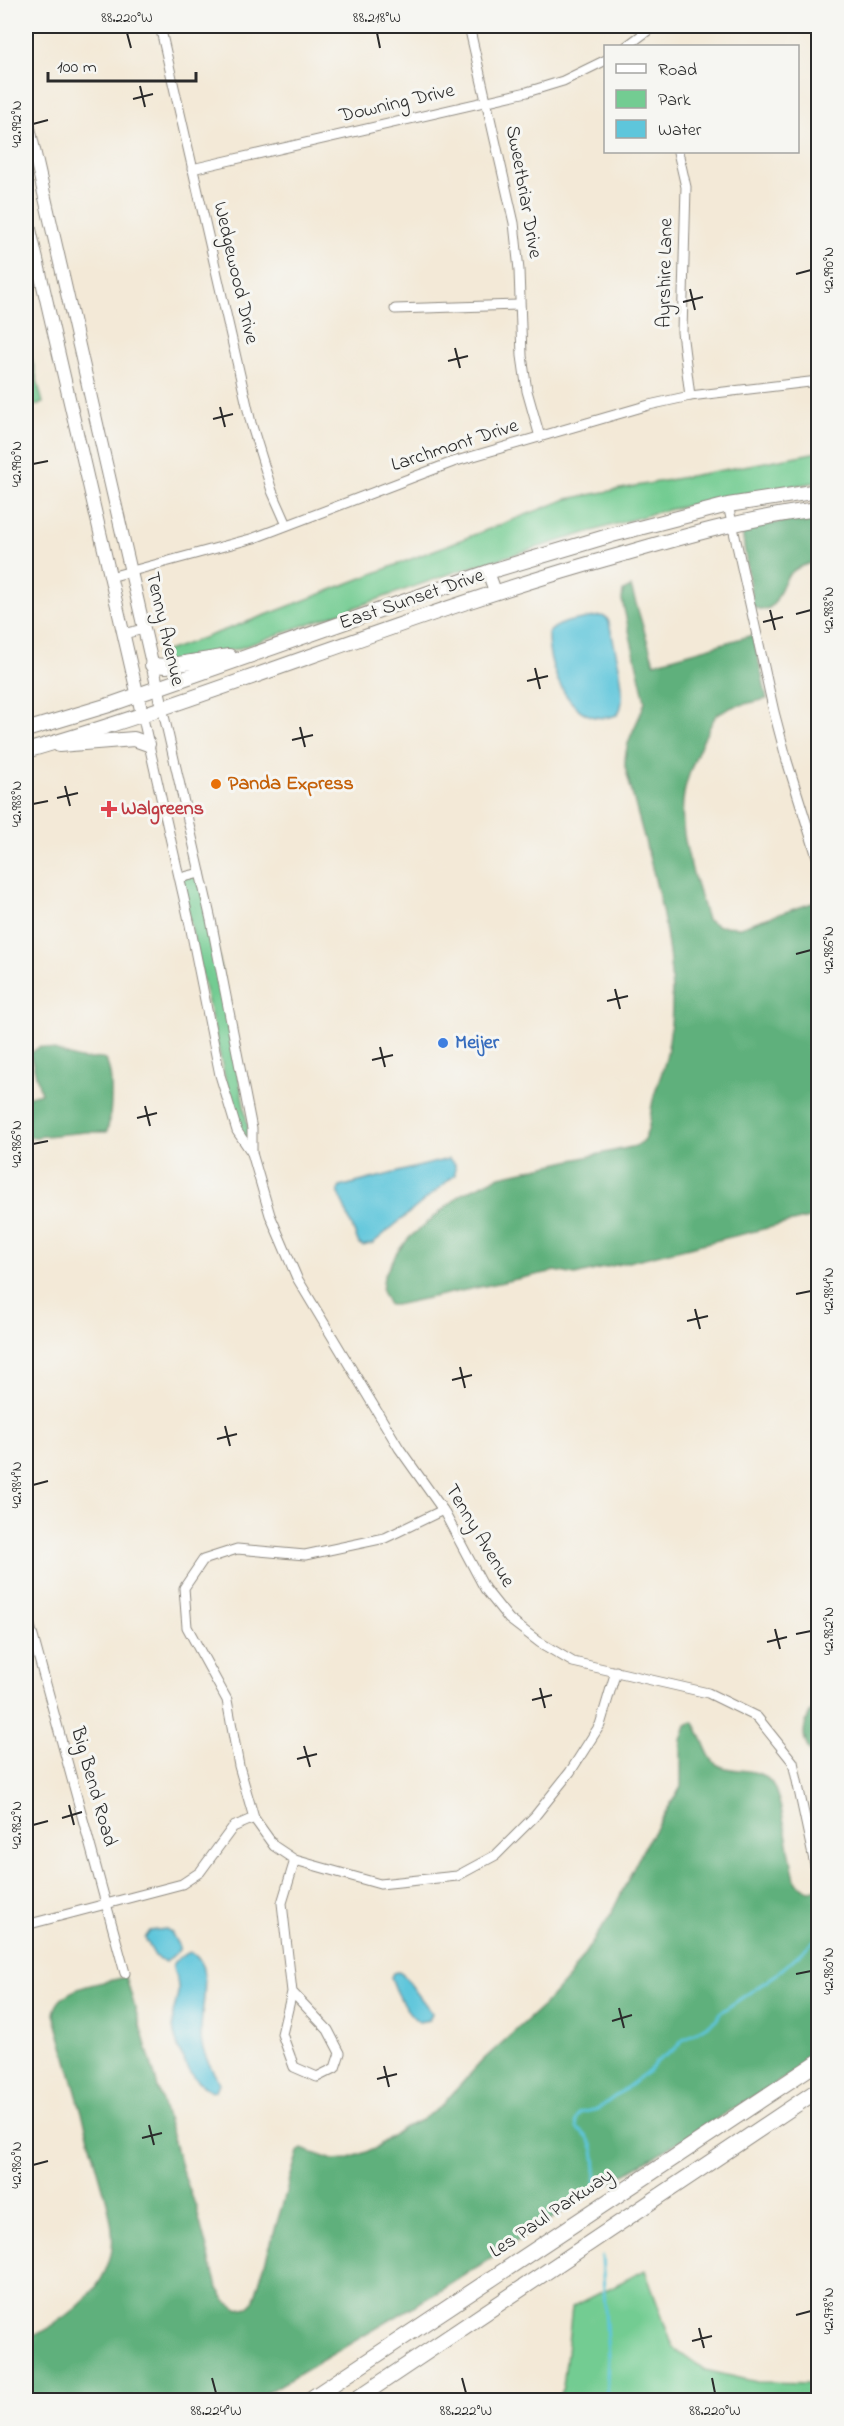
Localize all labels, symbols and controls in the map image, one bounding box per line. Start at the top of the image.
text: 88.220°W [101,7,153,29]
text: 88.218°W [353,7,401,29]
scale bar [48,45,196,83]
legend [604,45,799,153]
text: 100 m [57,55,97,81]
text: Road [658,58,697,84]
street label: Downing Drive [336,77,458,133]
text: Park [658,88,691,114]
text: 42.992°N [6,100,28,148]
text: Water [658,118,702,144]
street label: Sweetbriar Drive [497,123,549,261]
street label: Wedgewood Drive [204,199,265,347]
street label: Ayrshire Lane [651,218,681,328]
text: 42.990°N [818,247,840,293]
street label: Larchmont Drive [388,412,522,480]
text: 42.990°N [6,441,28,487]
street label: East Sunset Drive [336,562,488,638]
street label: Tenny Avenue [137,569,191,689]
text: 42.988°N [818,587,840,633]
place label: Panda Express [228,770,354,799]
marker: Panda Express [209,777,223,791]
text: 42.988°N [6,781,28,827]
place label: Walgreens [121,795,204,825]
marker: Walgreens [102,802,116,816]
text: 42.986°N [818,926,840,974]
place label: Meijer [455,1029,500,1058]
marker: Meijer [436,1036,450,1050]
text: 42.986°N [6,1120,28,1168]
text: 42.984°N [818,1267,840,1315]
text: 42.984°N [6,1461,28,1509]
street label: Tenny Avenue [437,1479,521,1593]
text: 42.982°N [818,1607,840,1655]
street label: Big Bend Road [61,1723,124,1850]
text: 42.982°N [6,1801,28,1849]
text: 42.980°N [818,1947,840,1995]
text: 42.980°N [6,2141,28,2189]
street label: Les Paul Parkway [484,2162,620,2266]
text: 42.978°N [818,2287,840,2335]
text: 88.224°W [190,2400,242,2422]
text: 88.222°W [440,2400,492,2422]
text: 88.220°W [689,2400,741,2422]

